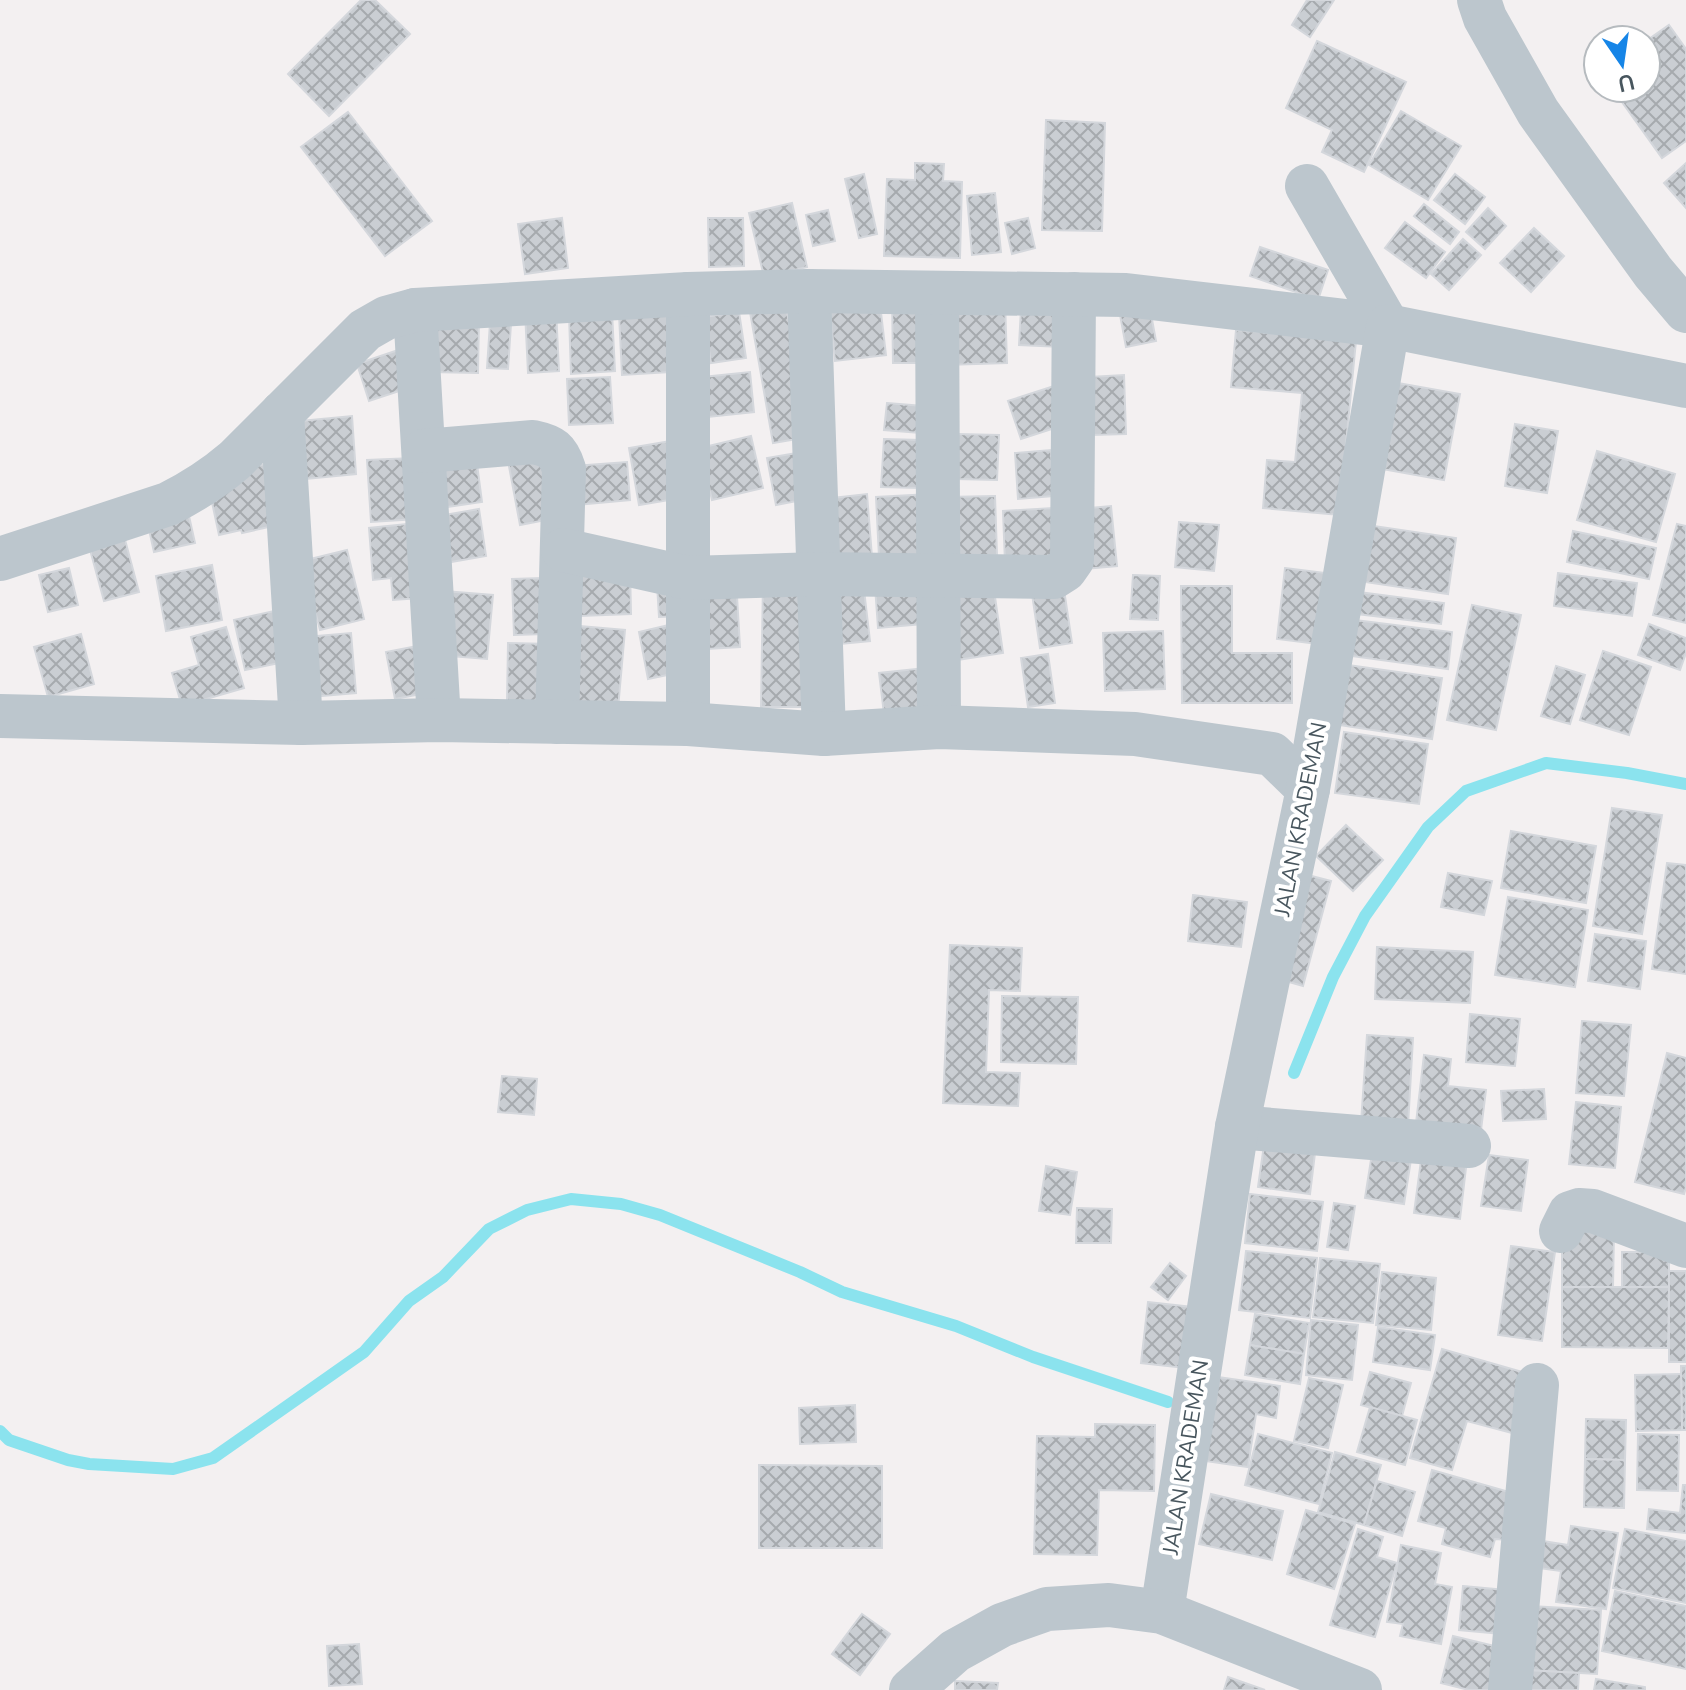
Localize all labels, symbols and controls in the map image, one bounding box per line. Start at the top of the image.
north arrow [1582,24,1662,104]
text: U [1615,66,1638,99]
street label: JALAN KRADEMAN [1267,720,1335,920]
street label: JALAN KRADEMAN [1156,1357,1216,1558]

